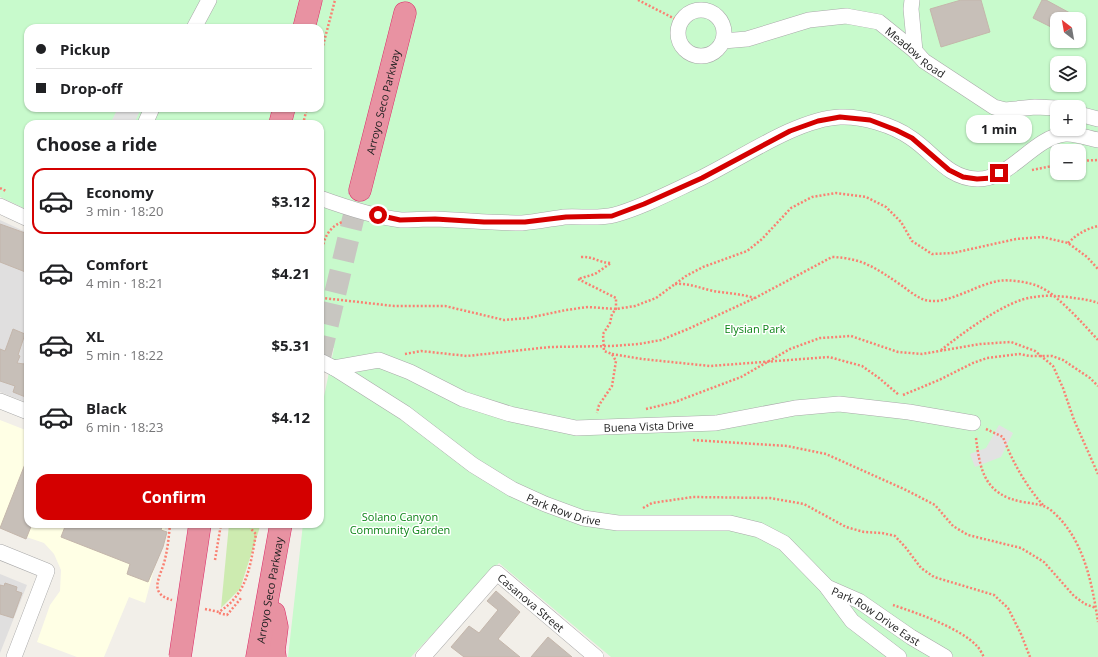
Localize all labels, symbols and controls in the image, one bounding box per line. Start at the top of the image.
north arrow [1050,12,1086,48]
map controls [1050,12,1086,180]
street label: Meadow Road [883,23,948,81]
text: Pickup [60,39,110,59]
street label: Arroyo Seco Parkway [362,47,403,156]
button: layers [1050,56,1086,92]
text: Drop-off [60,78,122,98]
button: + [1050,100,1086,136]
callout: 1 min [966,115,1032,143]
text: 1 min [981,120,1017,138]
text: Choose a ride [36,132,157,156]
button: − [1050,144,1086,180]
route end [990,164,1008,182]
text: Economy [86,182,154,202]
icon: car [38,183,74,219]
text: $3.12 [271,191,310,211]
text: 3 min · 18:20 [86,202,163,220]
route start [369,206,387,224]
text: Comfort [86,254,148,274]
icon: car [38,255,74,291]
text: $4.21 [271,263,310,283]
text: 4 min · 18:21 [86,274,163,292]
park label: Elysian Park [724,321,786,336]
text: XL [86,326,104,346]
icon: car [38,327,74,363]
text: $5.31 [271,335,310,355]
text: 5 min · 18:22 [86,346,163,364]
text: Black [86,398,127,418]
icon: car [38,399,74,435]
text: $4.12 [271,407,310,427]
street label: Buena Vista Drive [603,416,694,435]
text: 6 min · 18:23 [86,418,163,436]
button: Confirm [36,474,312,520]
street label: Park Row Drive [524,489,602,528]
park label: Solano Canyon Community Garden [350,509,450,537]
street label: Arroyo Seco Parkway [252,535,286,644]
street label: Casanova Street [495,570,568,635]
street label: Park Row Drive East [830,583,923,648]

